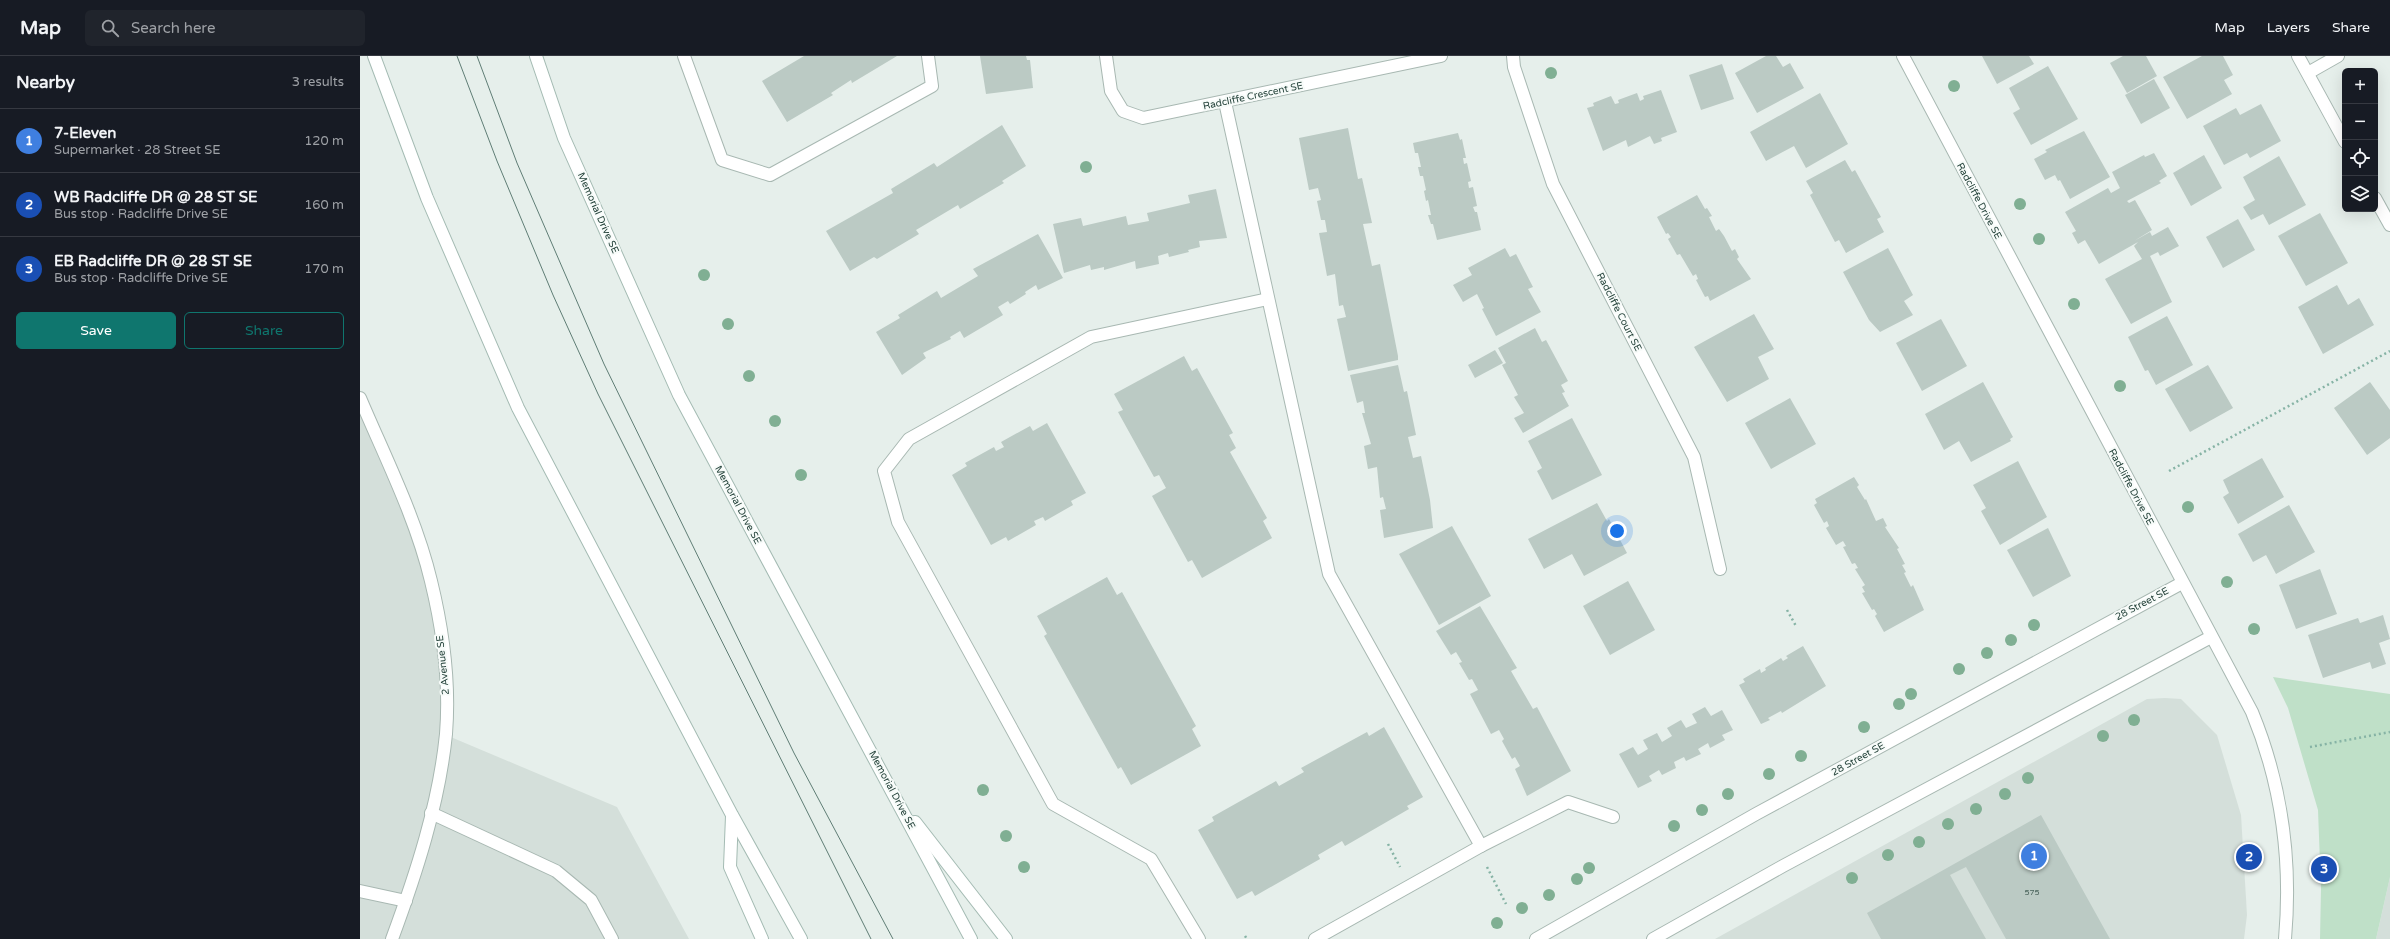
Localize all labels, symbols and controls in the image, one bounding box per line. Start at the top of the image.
search box [85,10,365,46]
text: Map [20,17,61,39]
icon: search [99,17,121,39]
text: Search here [131,19,215,37]
text: Map [2215,19,2245,36]
text: Layers [2267,19,2310,36]
text: Share [2332,19,2370,36]
map controls [2342,68,2378,212]
button: + [2342,68,2378,104]
text: Nearby [16,72,75,93]
text: 3 results [292,74,344,90]
street label: Radcliffe Crescent SE [1202,80,1304,112]
button: − [2342,104,2378,140]
text: 7-Eleven [54,124,116,142]
text: 1 [25,133,33,149]
text: 120 m [304,133,344,149]
button: locate [2342,140,2378,176]
text: Supermarket · 28 Street SE [54,142,221,158]
street label: Radcliffe Drive SE [1954,161,2004,241]
street label: Memorial Drive SE [575,171,621,255]
button: layers [2342,176,2378,212]
text: WB Radcliffe DR @ 28 ST SE [54,188,258,206]
text: 2 [25,197,33,213]
text: 160 m [304,197,344,213]
text: Bus stop · Radcliffe Drive SE [54,206,228,222]
text: EB Radcliffe DR @ 28 ST SE [54,252,252,270]
text: 3 [25,261,33,277]
text: 170 m [304,261,344,277]
text: Bus stop · Radcliffe Drive SE [54,270,228,286]
street label: Radcliffe Court SE [1594,271,1644,353]
button: Save [16,312,176,349]
button: Share [184,312,344,349]
street label: Radcliffe Drive SE [2106,447,2156,527]
street label: Memorial Drive SE [712,464,764,546]
your location [1607,521,1627,541]
street label: 28 Street SE [2113,585,2171,623]
street label: 2 Avenue SE [434,635,452,695]
street label: 28 Street SE [1829,739,1887,779]
street label: Memorial Drive SE [866,749,918,831]
pin: 1 [2021,841,2047,871]
pin: 2 [2236,842,2262,872]
pin: 3 [2311,854,2337,884]
house number: 575 [2024,888,2040,897]

